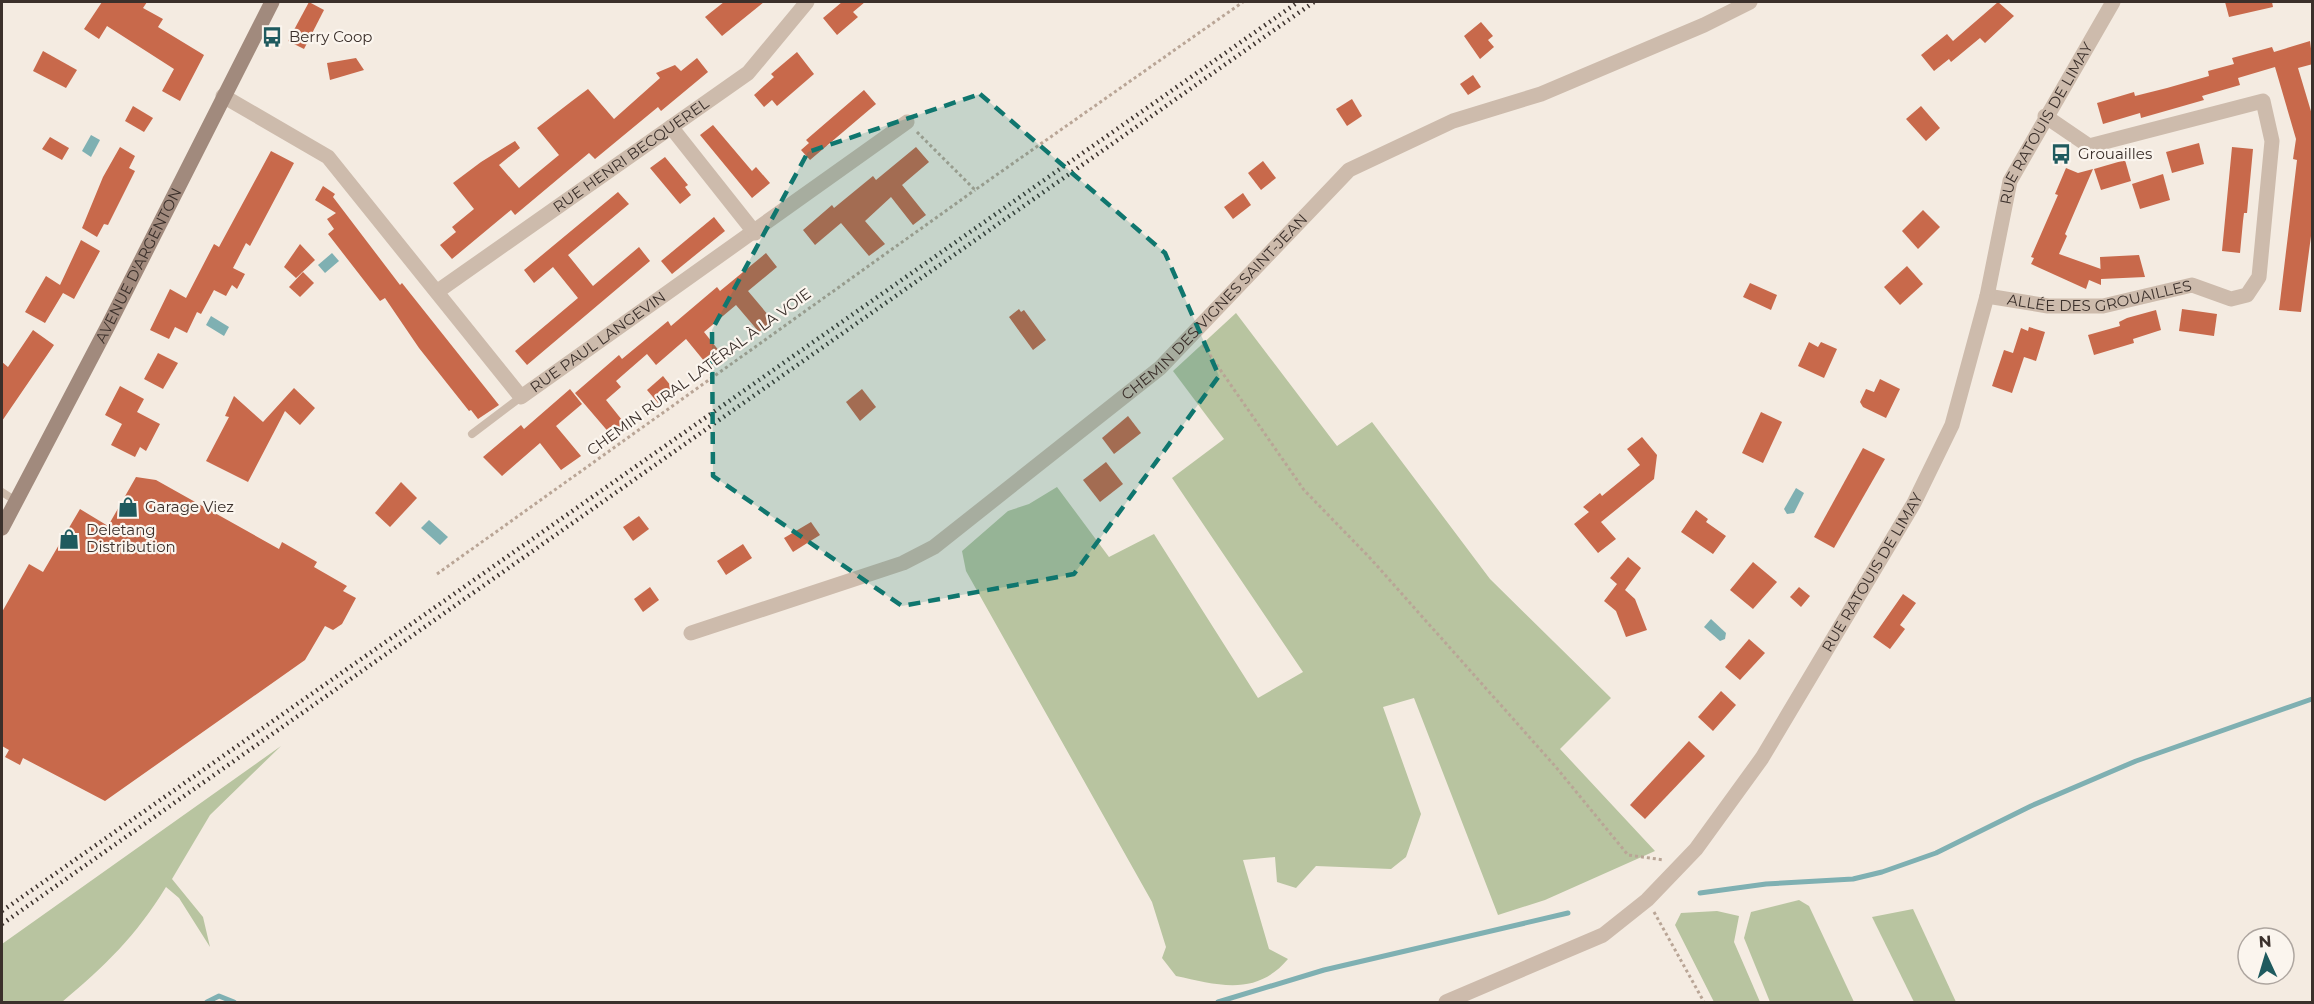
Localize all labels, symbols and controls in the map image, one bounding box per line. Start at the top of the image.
bus stop icon: Berry Coop [260,25,284,49]
place label: Berry Coop [289,27,373,46]
street label: RUE RATOUIS DE LIMAY [1996,38,2097,206]
street label: RUE HENRI BECQUEREL [549,93,713,216]
bus stop icon: Grouailles [2049,142,2073,166]
place label: Grouailles [2078,144,2152,163]
street label: AVENUE D'ARGENTON [91,184,185,346]
street label: CHEMIN DES VIGNES SAINT-JEAN [1117,209,1311,404]
street label: ALLÉE DES GROUAILLES [2006,275,2193,315]
street label: CHEMIN RURAL LATÉRAL À LA VOIE [583,284,815,459]
street label: RUE PAUL LANGEVIN [526,287,669,397]
street label: RUE RATOUIS DE LIMAY [1817,489,1927,655]
shop icon: Garage Viez [116,495,140,519]
place label: Garage Viez [145,497,234,516]
place label: Deletang Distribution [86,520,176,556]
shop icon: Deletang Distribution [57,527,81,551]
north arrow [2236,926,2296,986]
text: N [2258,932,2272,951]

